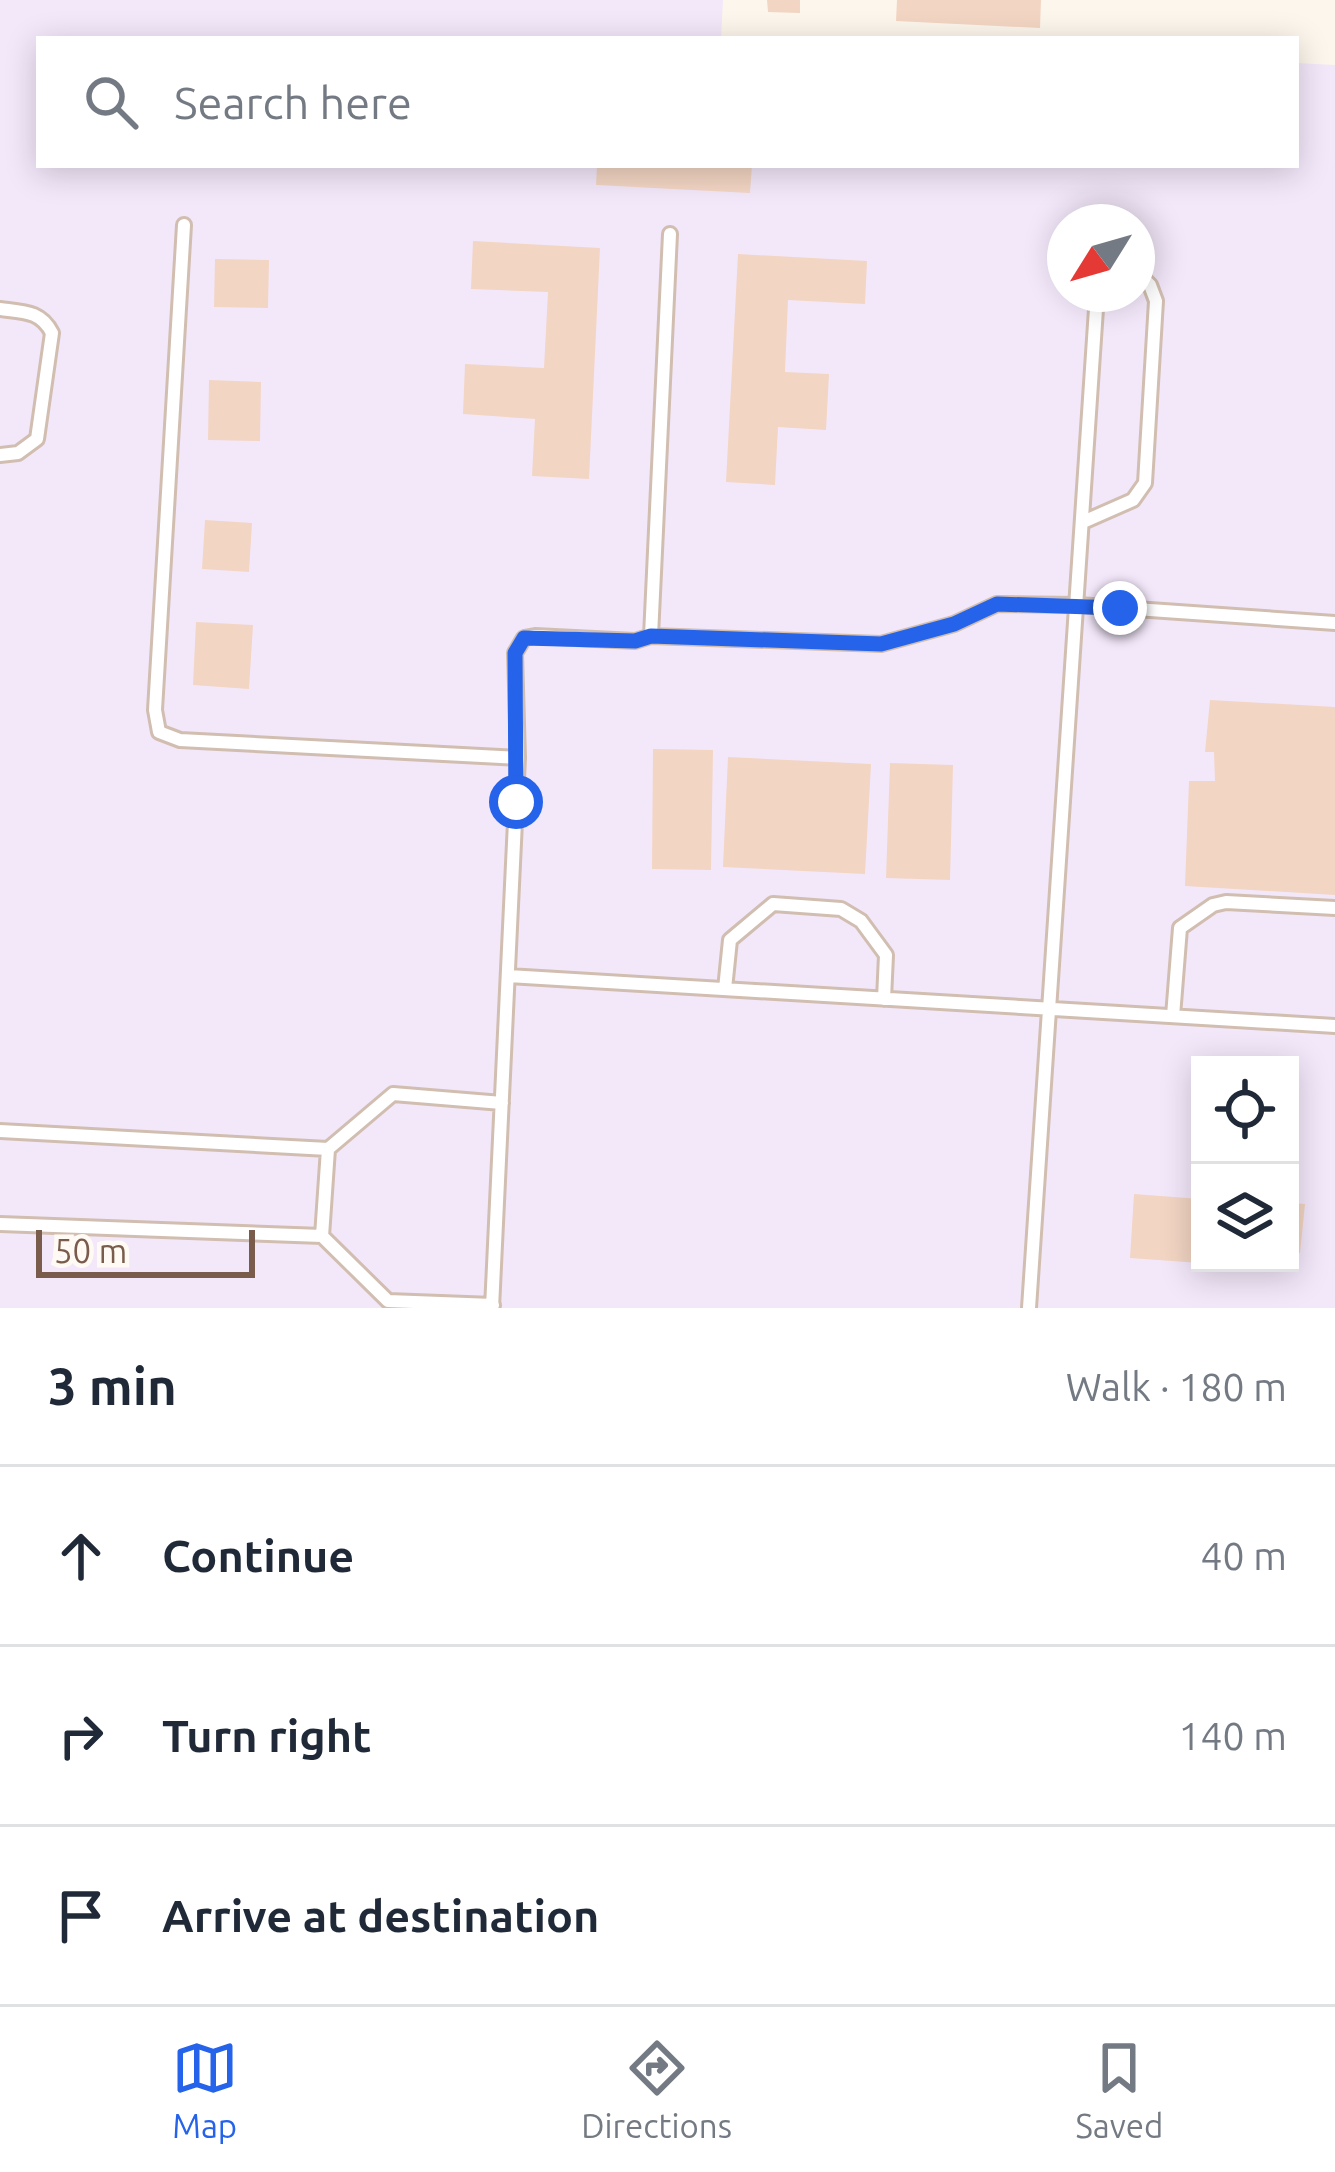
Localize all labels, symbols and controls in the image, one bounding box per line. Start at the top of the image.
search box [36,36,1299,168]
icon: search [78,69,144,135]
text: Search here [174,77,412,128]
north arrow [1047,204,1155,312]
route end [1093,581,1147,635]
route start [489,775,543,829]
map controls [1191,1056,1299,1272]
button: locate [1191,1056,1299,1164]
button: layers [1191,1164,1299,1272]
scale bar [36,1224,255,1277]
text: 50 m [54,1232,127,1269]
text: 3 min [48,1357,177,1415]
text: Walk · 180 m [1066,1365,1287,1408]
icon: ahead [48,1523,114,1589]
text: Continue [162,1530,354,1581]
text: 40 m [1200,1534,1287,1577]
icon: right [48,1703,114,1769]
text: Turn right [162,1710,371,1761]
text: 140 m [1178,1714,1287,1757]
icon: arrive [48,1883,114,1949]
text: Arrive at destination [162,1890,599,1941]
tab: Map [172,2035,238,2144]
tab: Directions [581,2035,732,2144]
tab: Saved [1075,2035,1163,2144]

